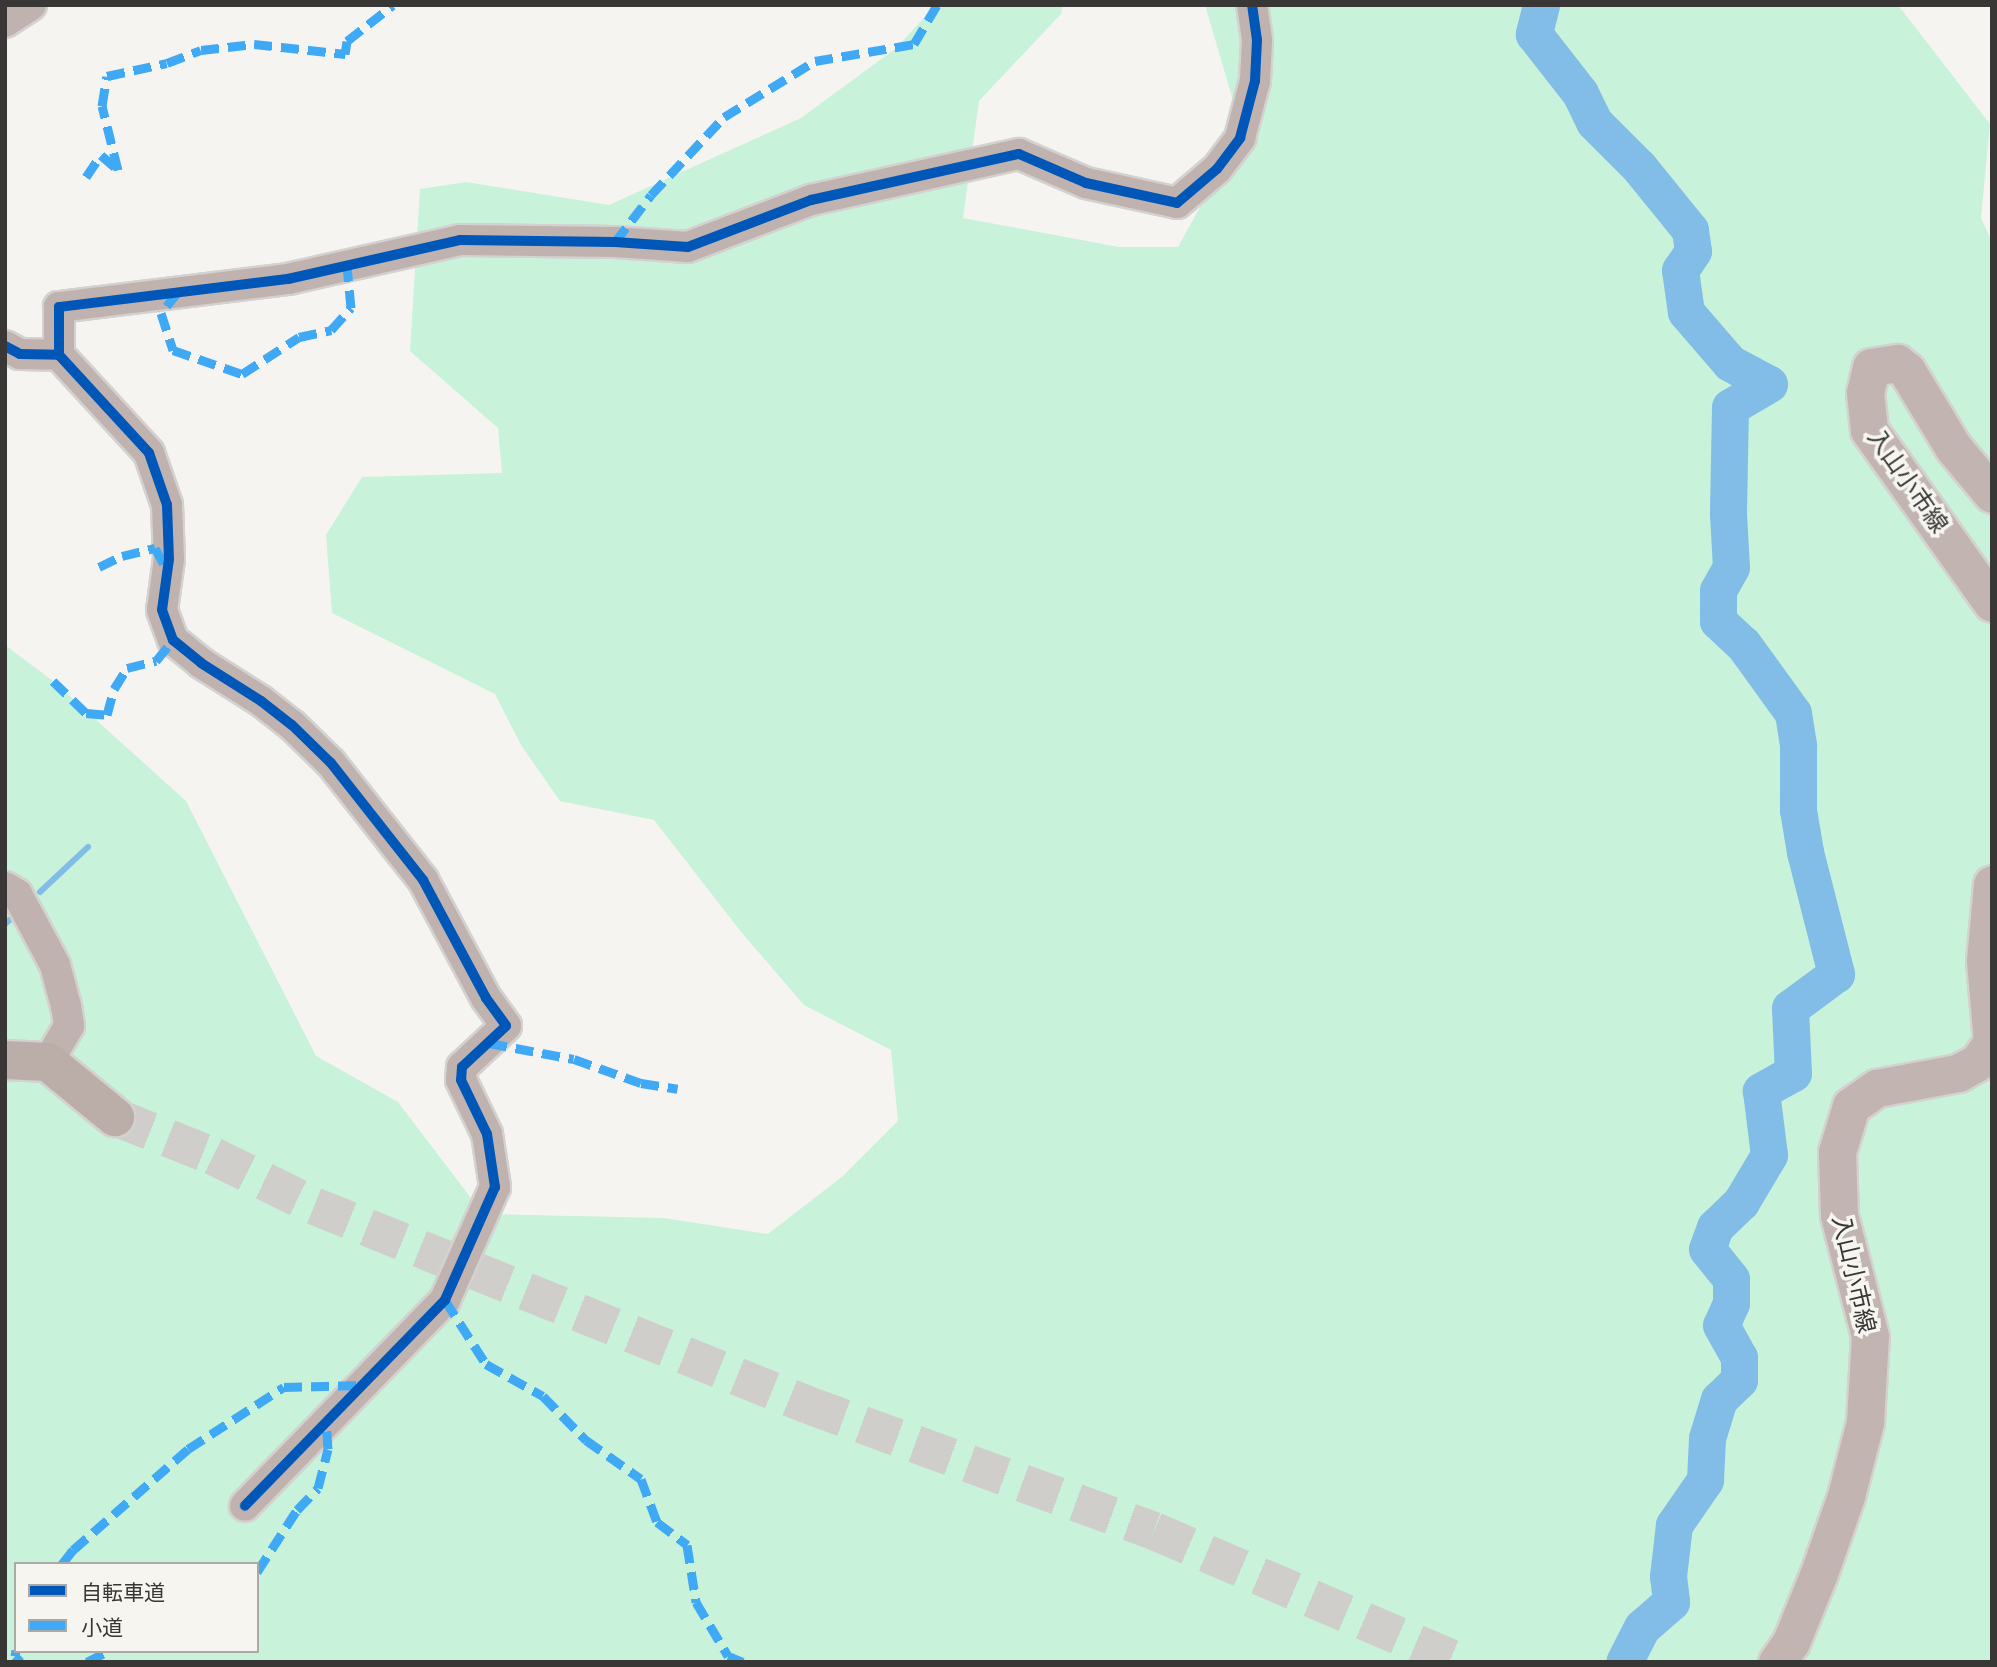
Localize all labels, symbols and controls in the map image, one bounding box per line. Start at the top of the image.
street label: 入山小市線 [1862,424,1954,538]
street label: 入山小市線 [1826,1212,1882,1336]
legend [14,1562,259,1653]
text: 自転車道 [81,1580,165,1605]
text: 小道 [81,1615,123,1640]

